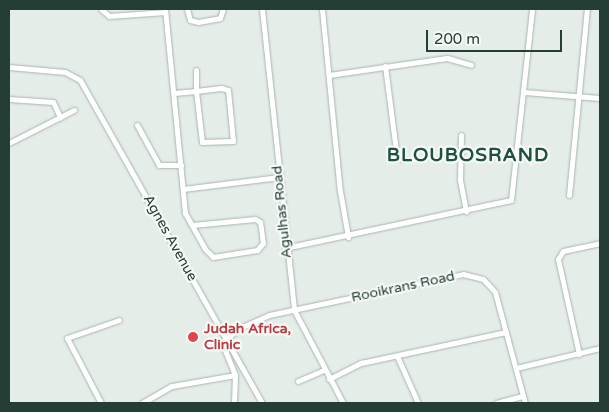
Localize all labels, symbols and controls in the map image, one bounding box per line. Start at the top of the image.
scale bar [429,20,565,52]
text: 200 m [434,30,480,48]
district label: BLOUBOSRAND [385,145,551,167]
street label: Agulhas Road [269,165,295,259]
street label: Agnes Avenue [139,192,201,284]
street label: Rooikrans Road [350,268,456,306]
place label: Judah Africa, Clinic [204,321,291,354]
marker: Judah Africa, Clinic [186,330,200,344]

